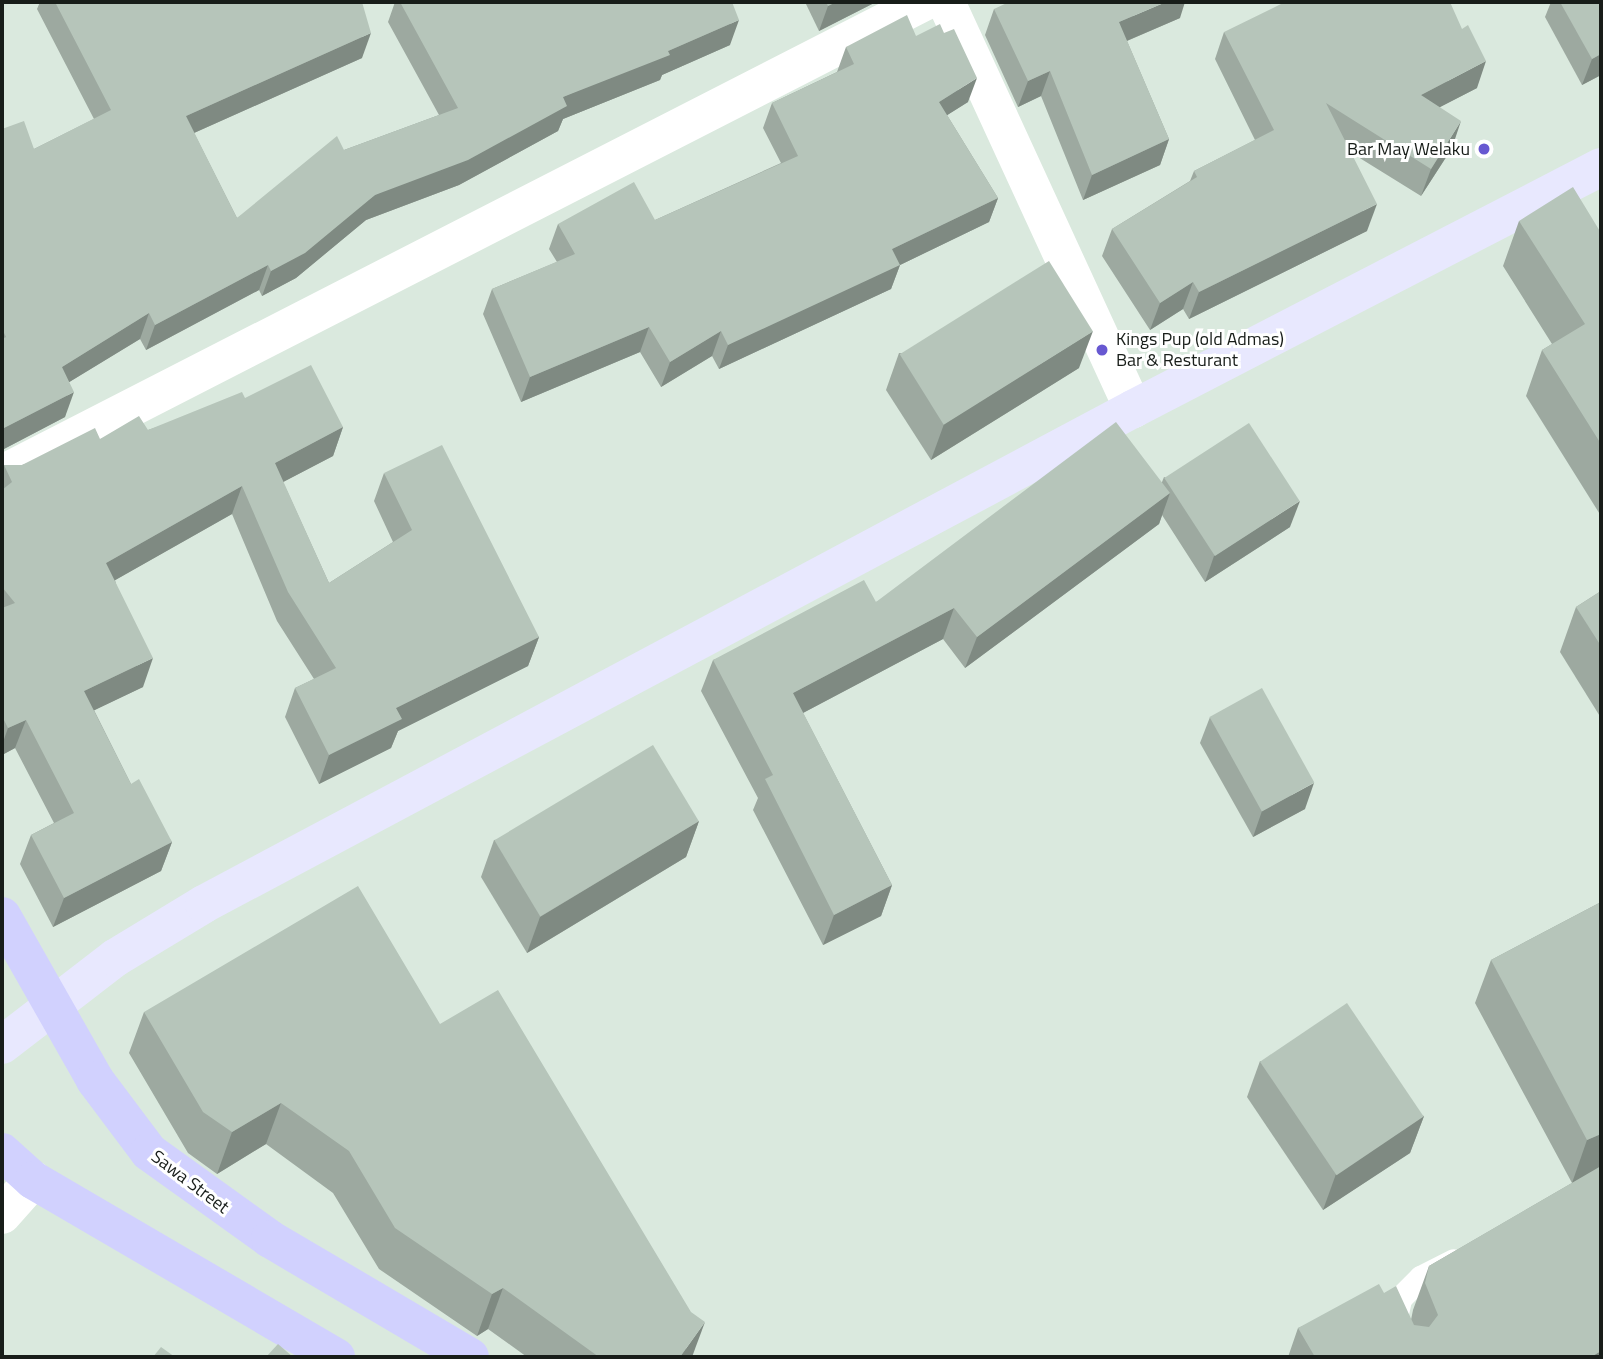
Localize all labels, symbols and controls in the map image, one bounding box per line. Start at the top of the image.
place label: Bar May Welaku [1347,138,1470,160]
marker: Bar May Welaku [1476,141,1492,157]
place label: Kings Pup (old Admas) Bar & Resturant [1116,329,1284,372]
marker: Kings Pup (old Admas) Bar & Resturant [1094,342,1110,358]
street label: Sawa Street [147,1146,233,1218]

